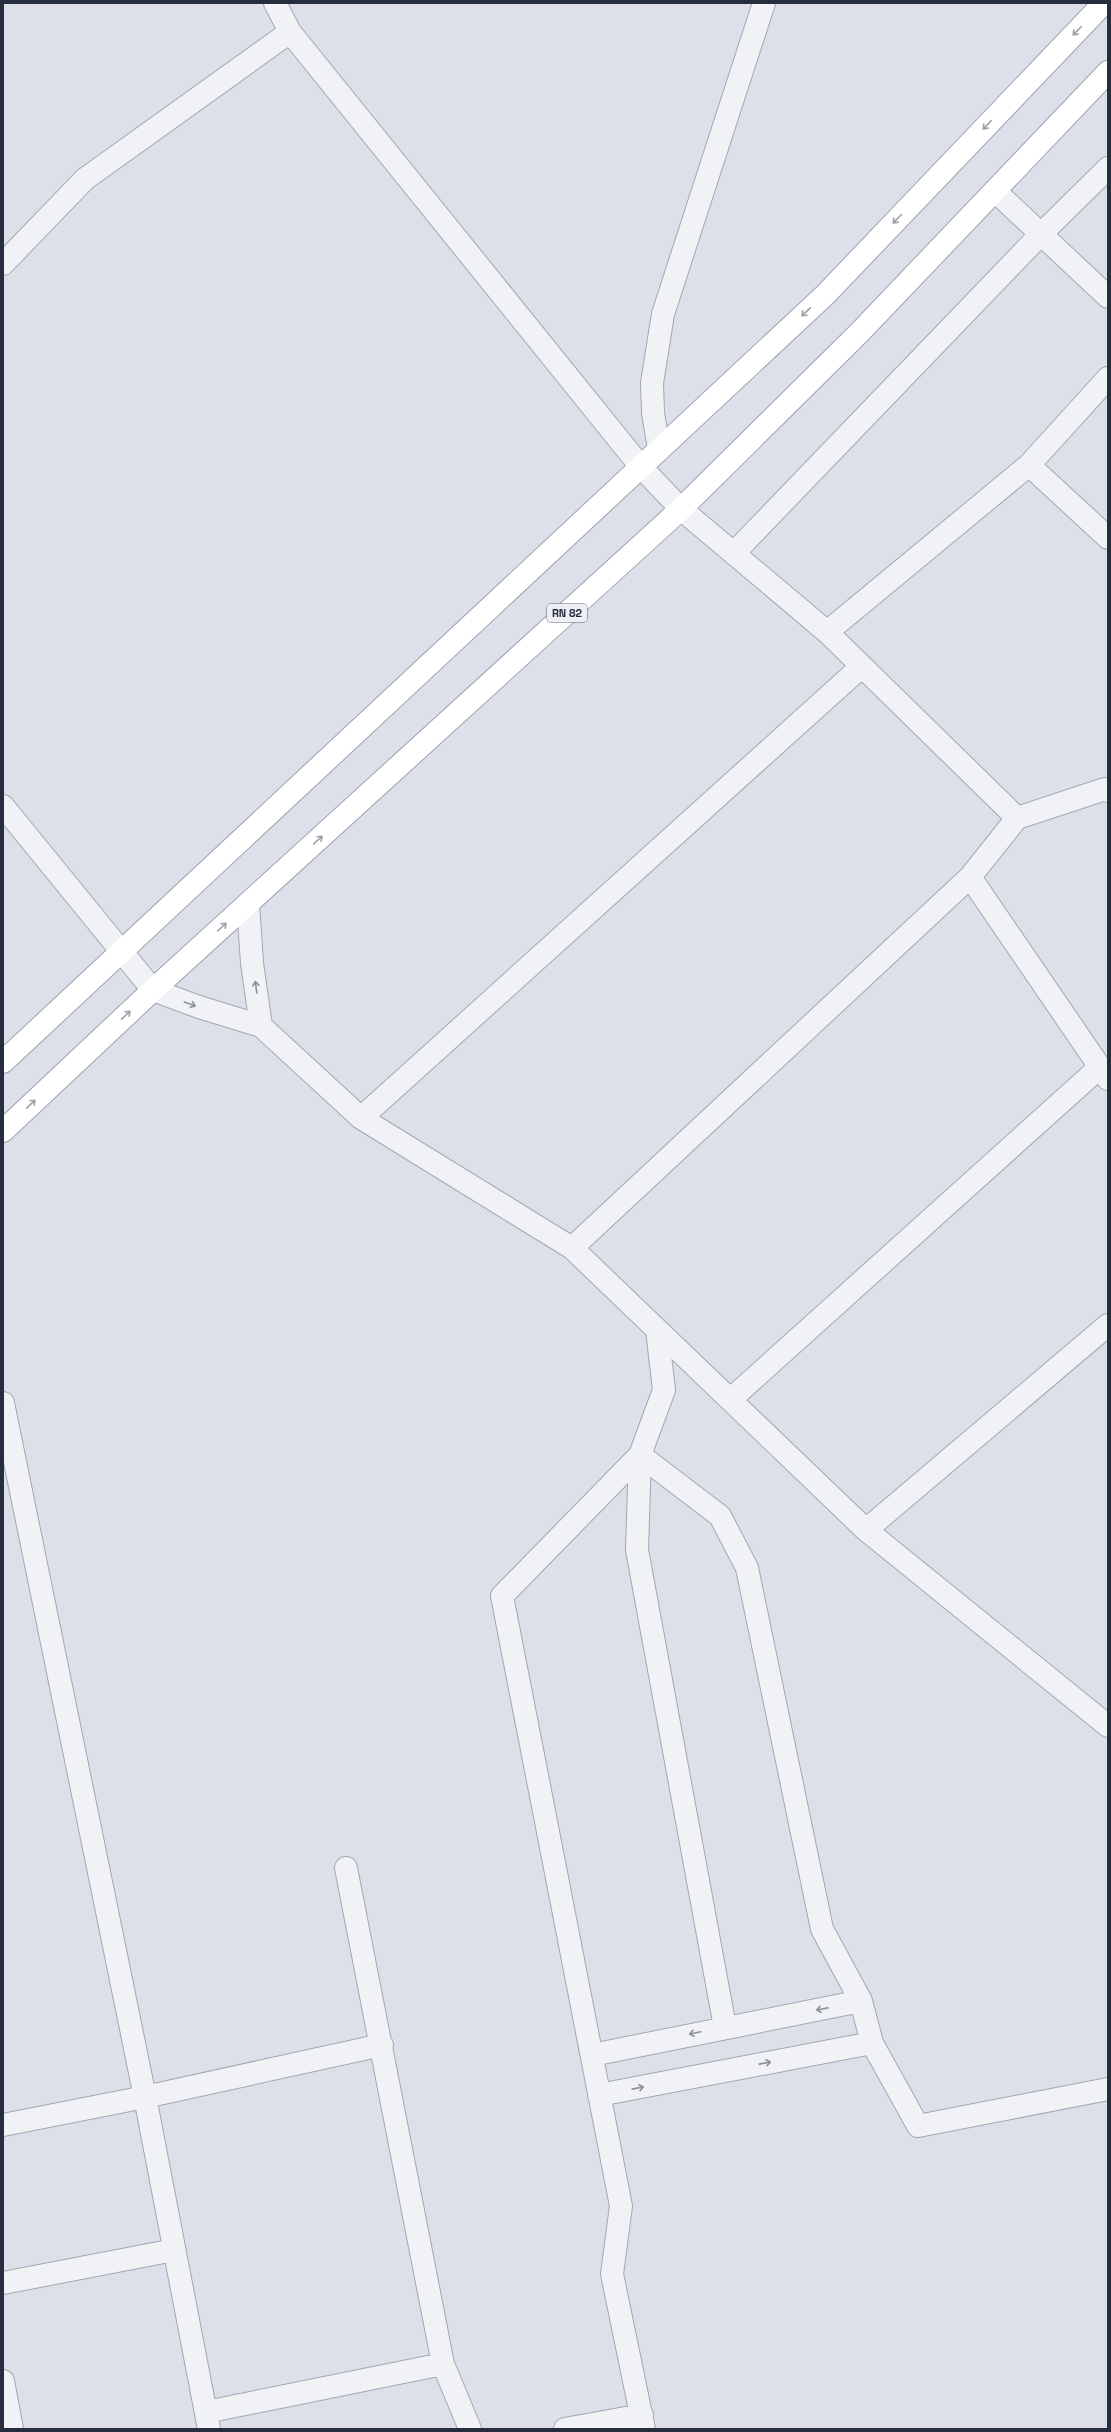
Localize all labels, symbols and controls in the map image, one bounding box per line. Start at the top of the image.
one-way arrow [1072,26,1082,36]
one-way arrow [982,120,992,130]
one-way arrow [892,214,902,224]
one-way arrow [801,307,811,317]
road number: RN 82 [547,604,587,622]
one-way arrow [313,835,324,844]
one-way arrow [217,923,227,932]
one-way arrow [252,981,260,994]
one-way arrow [183,1000,195,1008]
one-way arrow [121,1011,131,1020]
one-way arrow [26,1100,36,1109]
one-way arrow [816,2005,829,2013]
one-way arrow [689,2030,702,2038]
one-way arrow [758,2059,771,2067]
one-way arrow [631,2083,644,2091]

